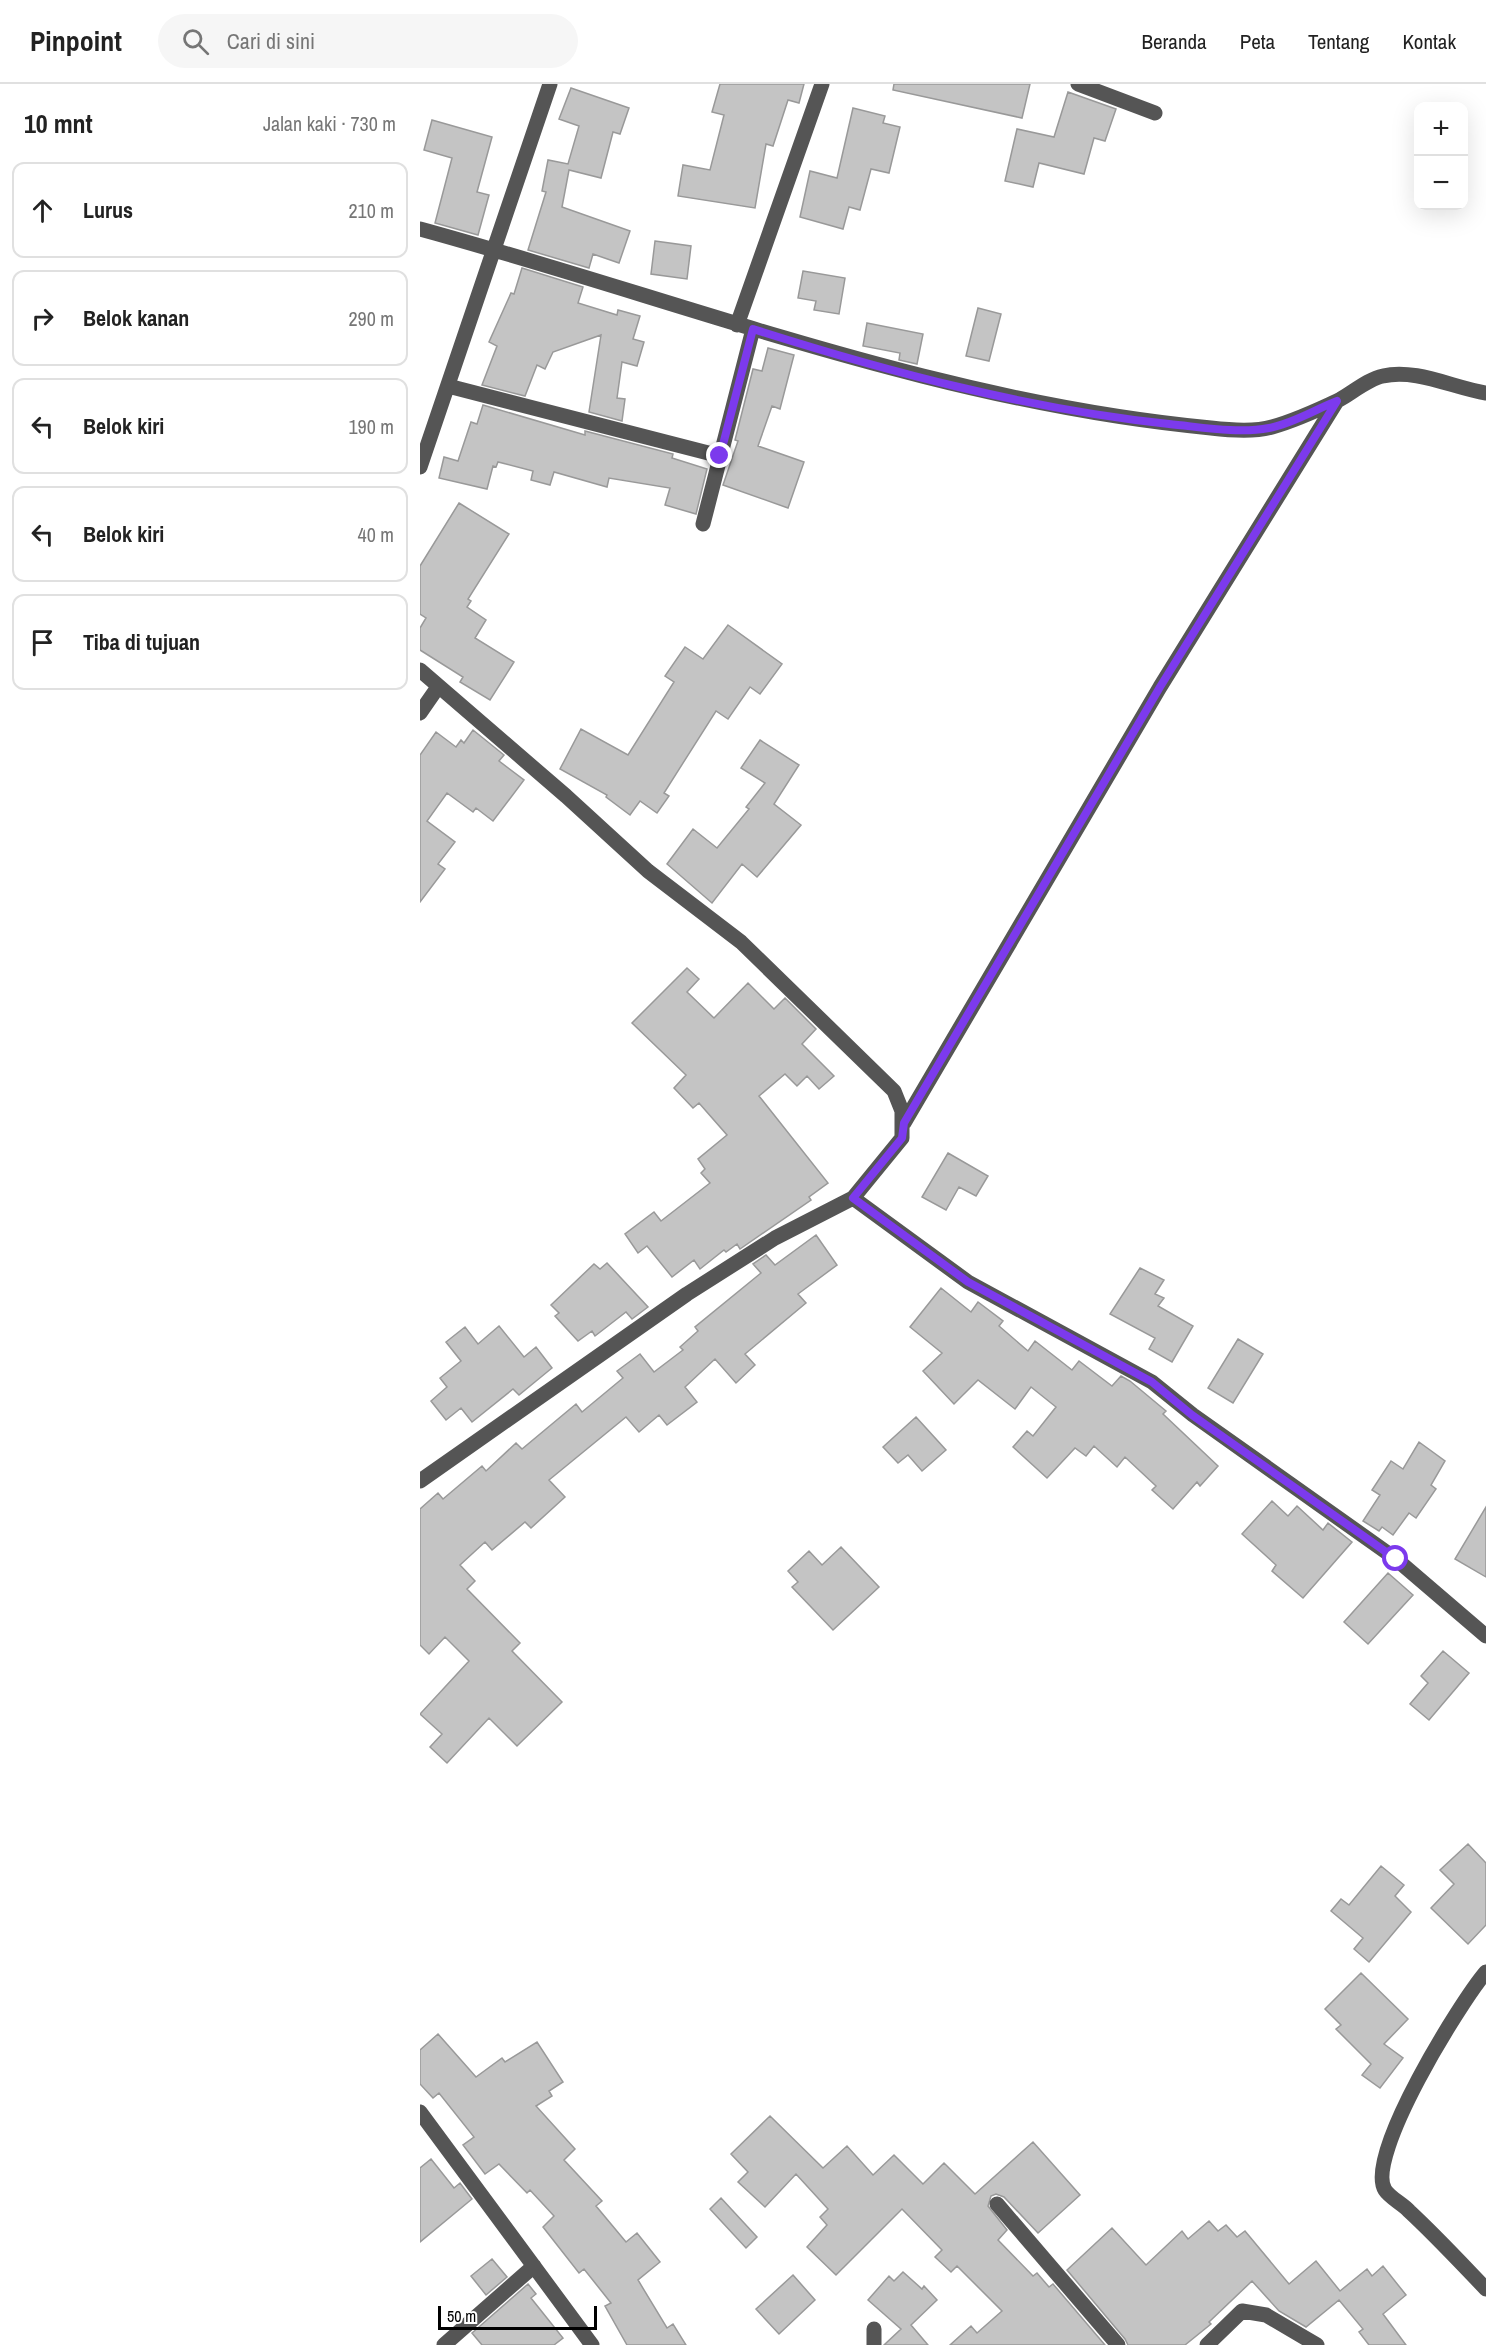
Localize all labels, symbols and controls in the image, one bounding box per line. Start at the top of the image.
search box [158,14,578,68]
text: Pinpoint [30,22,122,60]
icon: search [179,25,212,58]
text: Cari di sini [227,26,315,56]
text: Beranda [1142,27,1207,56]
text: Peta [1240,27,1275,56]
text: Tentang [1308,27,1369,56]
text: Kontak [1402,27,1456,56]
map controls [1414,102,1468,210]
button: + [1414,102,1468,156]
text: 10 mnt [24,106,93,141]
text: Jalan kaki · 730 m [263,110,396,137]
button: − [1414,156,1468,210]
icon: ahead [26,194,59,227]
text: Lurus [83,195,133,225]
text: 210 m [348,197,394,224]
icon: right [26,302,59,335]
text: Belok kanan [83,303,189,333]
text: 290 m [348,305,394,332]
icon: left [26,410,59,443]
text: Belok kiri [83,411,164,441]
text: 190 m [348,413,394,440]
route end [706,442,732,468]
icon: left [26,518,59,551]
text: Belok kiri [83,519,164,549]
text: 40 m [358,521,394,548]
icon: arrive [26,626,59,659]
text: Tiba di tujuan [83,627,200,657]
route start [1382,1545,1408,1571]
scale bar [438,2303,597,2330]
text: 50 m [447,2305,476,2327]

